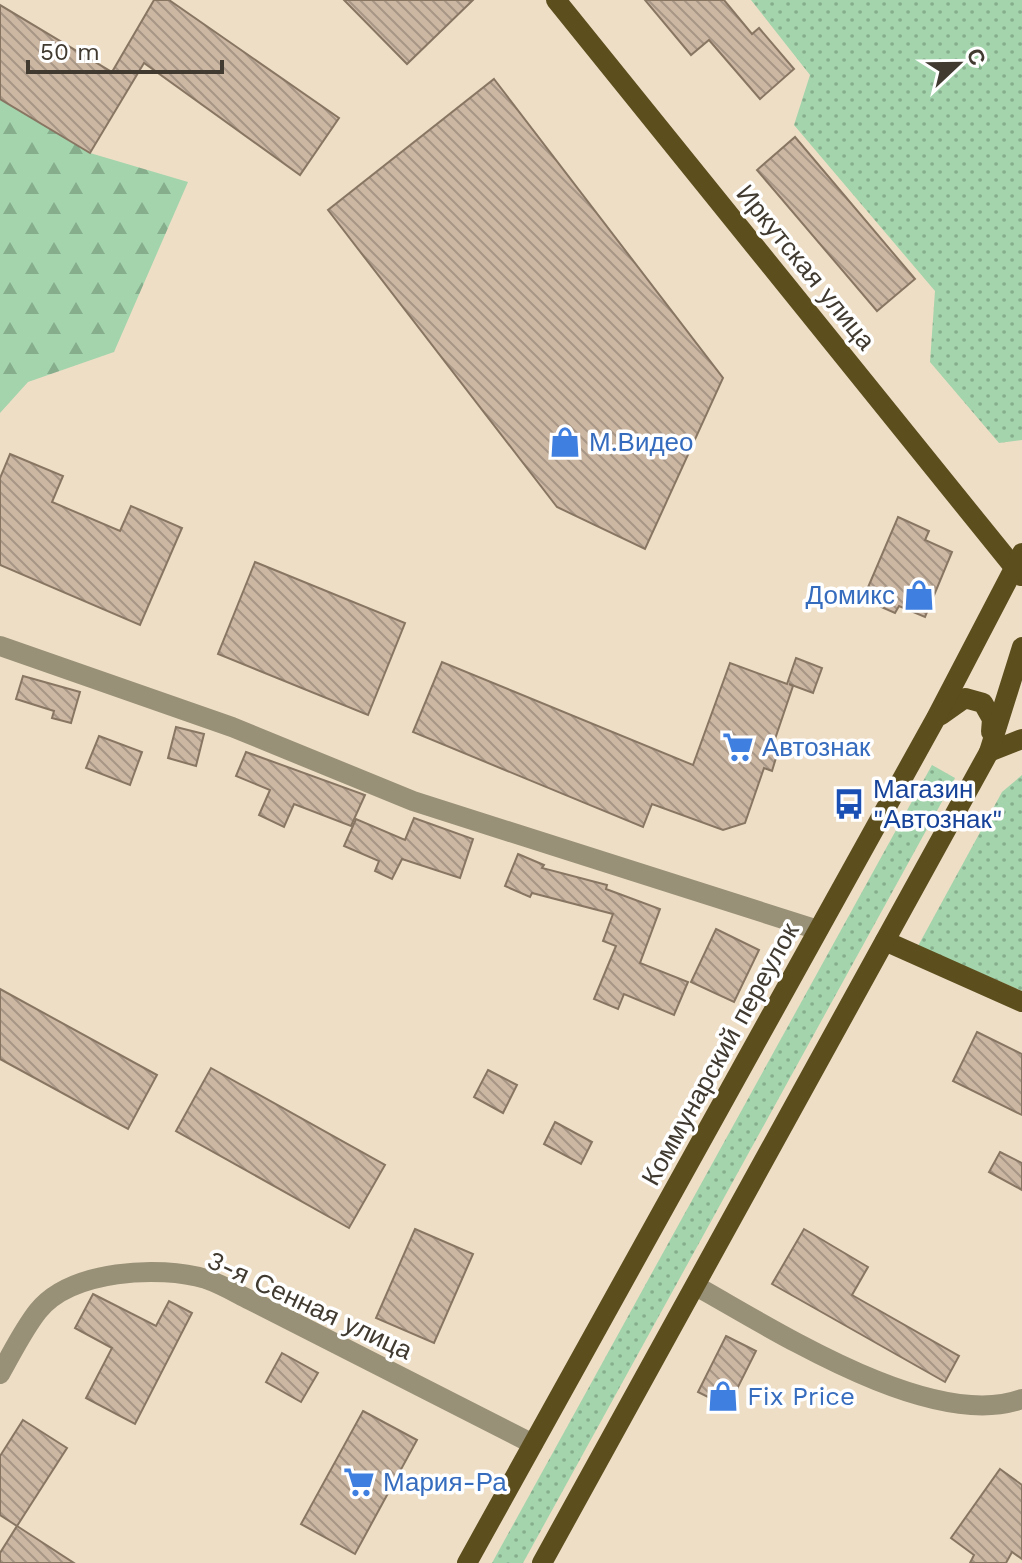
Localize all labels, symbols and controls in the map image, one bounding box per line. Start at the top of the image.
scale bar [28,24,222,74]
north arrow [918,24,998,104]
text: 50 m [40,38,100,66]
text: С [962,45,991,69]
street label: Иркутская улица [730,179,882,356]
shop icon: М.Видео [548,425,582,459]
place label: М.Видео [589,427,694,457]
shop icon: Домикс [902,578,936,612]
place label: Домикс [806,580,895,610]
supermarket icon: Автознак [721,730,755,764]
place label: Автознак [762,732,871,762]
place label: Магазин "Автознак" [873,774,1002,834]
bus stop icon: Магазин "Автознак" [832,787,866,821]
street label: Коммунарский переулок [635,917,805,1190]
street label: 3-я Сенная улица [203,1244,418,1366]
shop icon: Fix Price [706,1379,740,1413]
place label: Fix Price [747,1381,855,1411]
supermarket icon: Мария-Ра [342,1465,376,1499]
place label: Мария-Ра [383,1467,507,1497]

